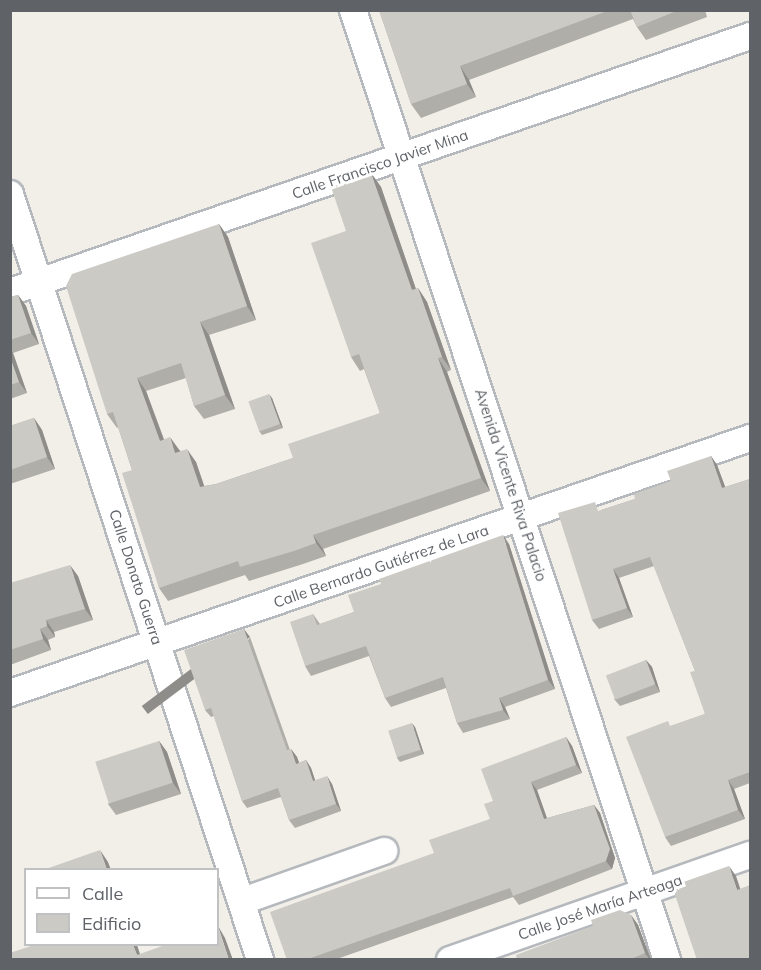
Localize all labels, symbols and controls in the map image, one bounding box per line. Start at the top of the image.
street label: Calle Francisco Javier Mina [290,125,470,203]
street label: Avenida Vicente Riva Palacio [471,386,551,584]
street label: Calle Donato Guerra [106,507,166,647]
street label: Calle Bernardo Gutiérrez de Lara [271,521,491,611]
legend [24,868,219,946]
street label: Calle José María Arteaga [516,870,684,944]
text: Calle [82,882,123,905]
text: Edificio [82,912,141,935]

